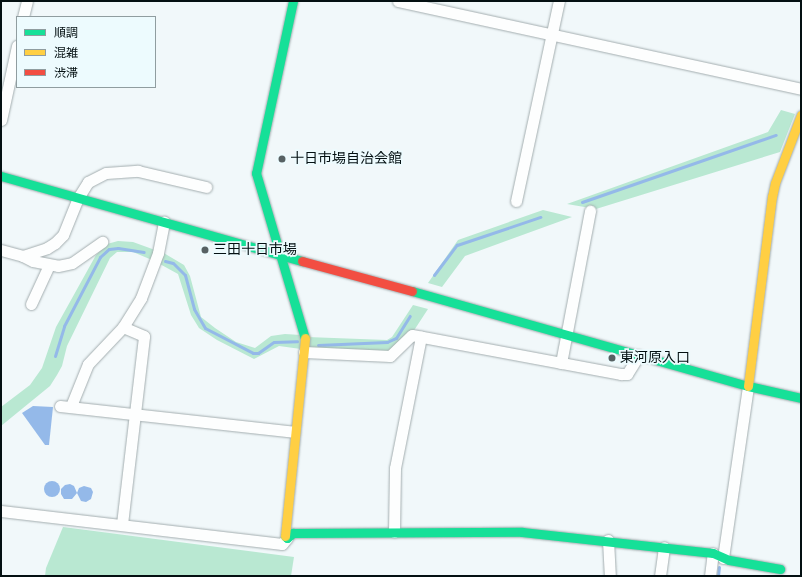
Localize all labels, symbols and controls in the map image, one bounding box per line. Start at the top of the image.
legend [16,16,156,88]
text: 順調 [54,25,78,42]
text: 混雑 [54,45,78,62]
text: 渋滞 [54,65,78,82]
place label: 十日市場自治会館 [290,151,402,167]
marker: 十日市場自治会館 [277,154,287,164]
place label: 三田十日市場 [213,242,297,258]
marker: 三田十日市場 [200,245,210,255]
place label: 東河原入口 [620,350,690,366]
marker: 東河原入口 [607,353,617,363]

